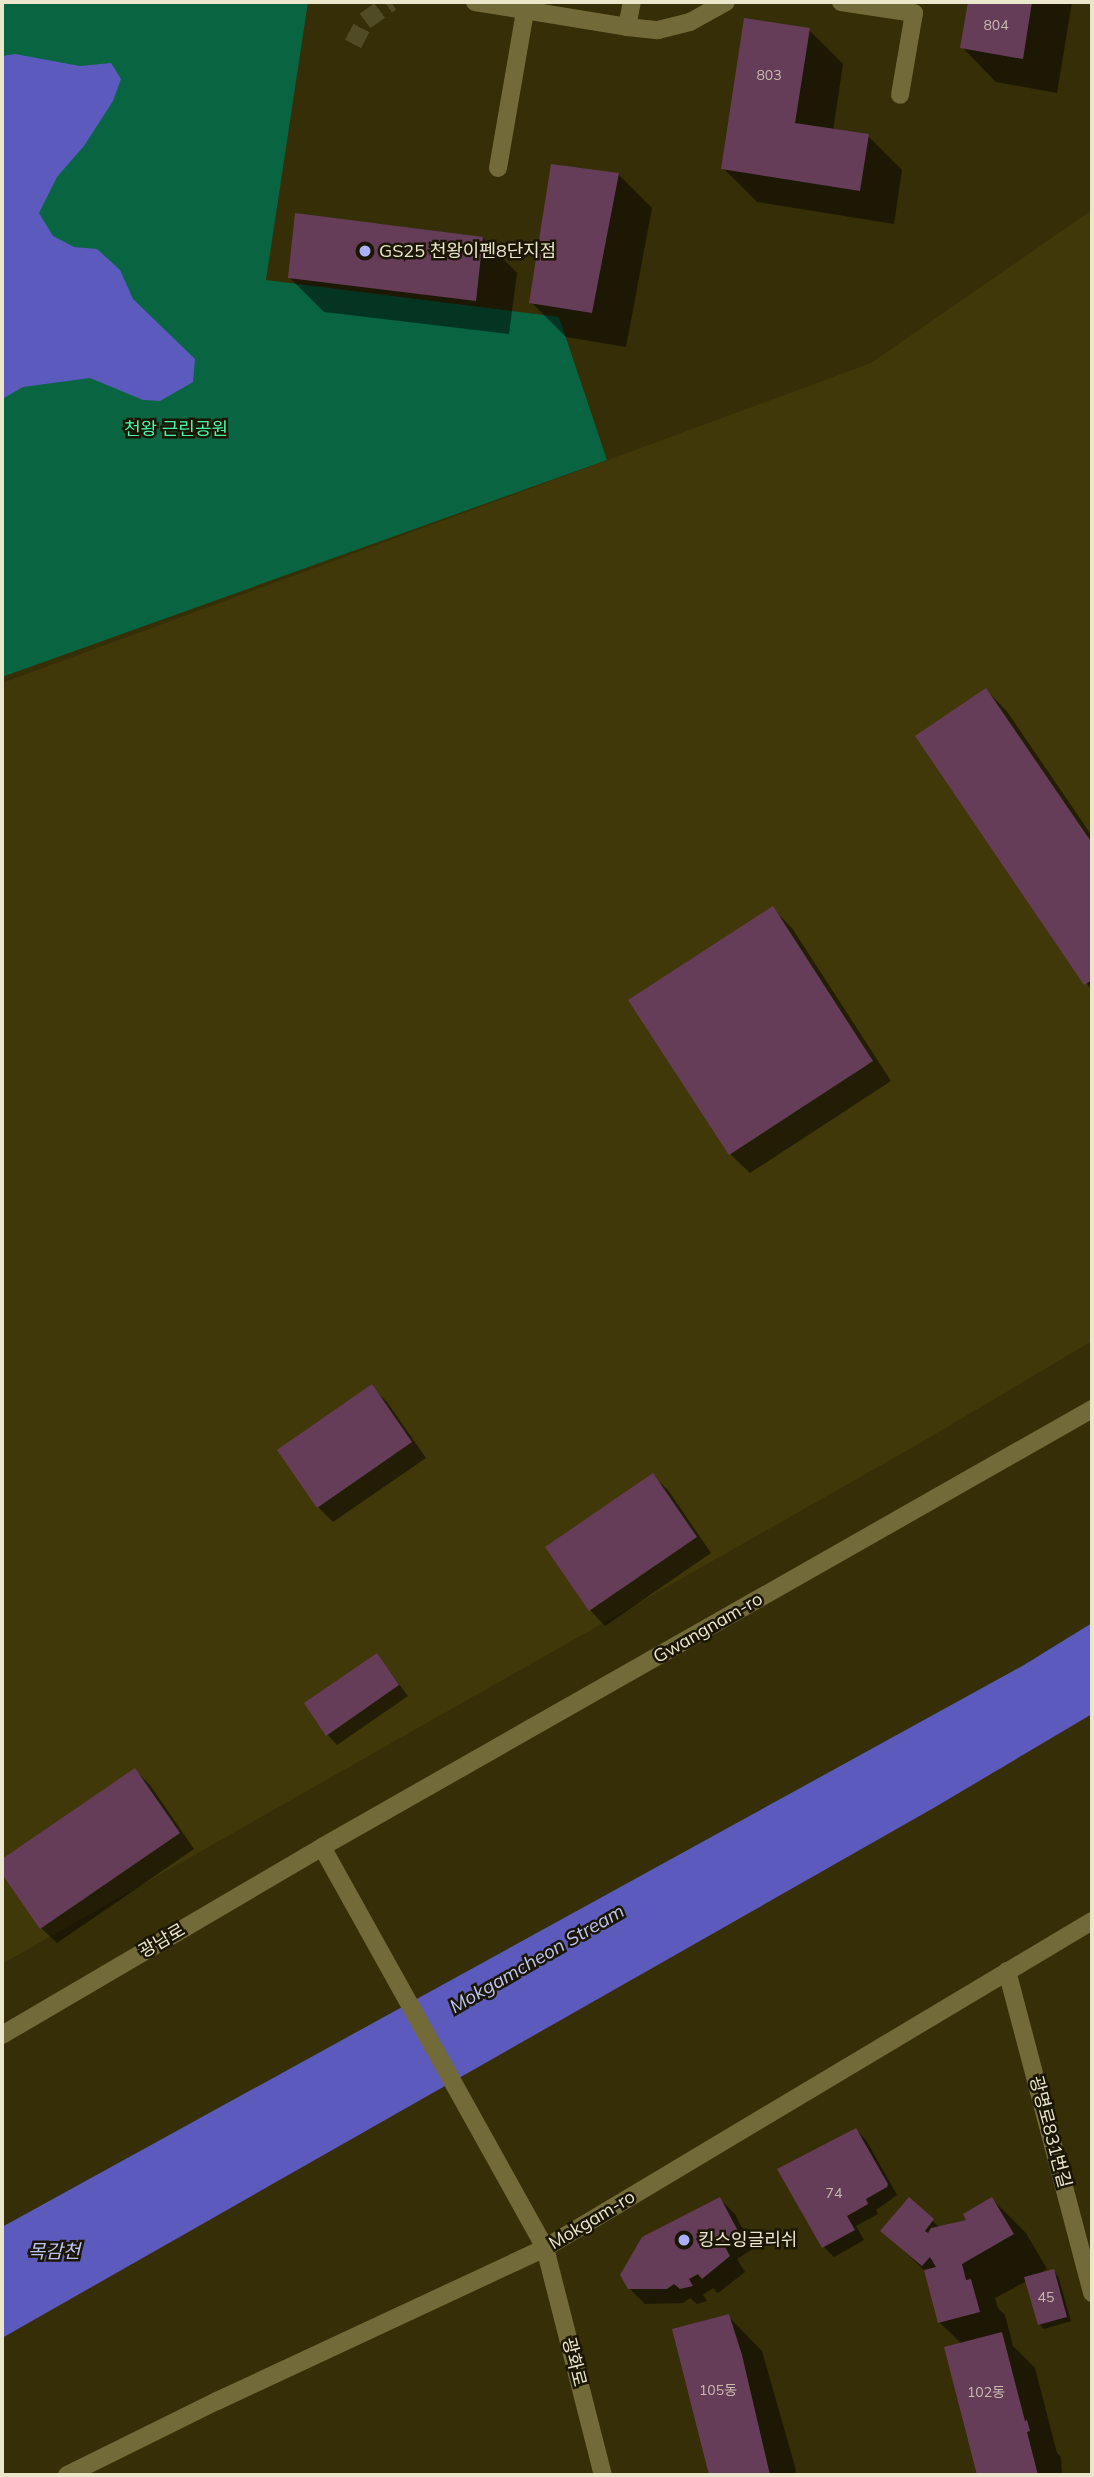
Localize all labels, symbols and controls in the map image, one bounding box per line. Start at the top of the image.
house number: 804 [983,17,1009,33]
house number: 803 [756,67,782,83]
place label: GS25 천왕이펜8단지점 [379,240,556,262]
marker: GS25 천왕이펜8단지점 [357,243,373,259]
park label: 천왕 근린공원 [124,418,228,440]
street label: Gwangnam-ro [650,1588,766,1668]
water label: Mokgamcheon Stream [446,1900,628,2018]
street label: 광남로 [135,1919,189,1963]
street label: 광명로831번길 [1025,2074,1075,2190]
house number: 74 [826,2185,842,2201]
street label: Mokgam-ro [545,2186,639,2254]
place label: 킹스잉글리쉬 [698,2229,797,2251]
marker: 킹스잉글리쉬 [676,2232,692,2248]
water label: 목감천 [28,2241,80,2263]
house number: 45 [1038,2289,1054,2305]
street label: 광화로 [558,2335,590,2389]
house number: 105동 [699,2382,737,2398]
house number: 102동 [967,2384,1005,2400]

